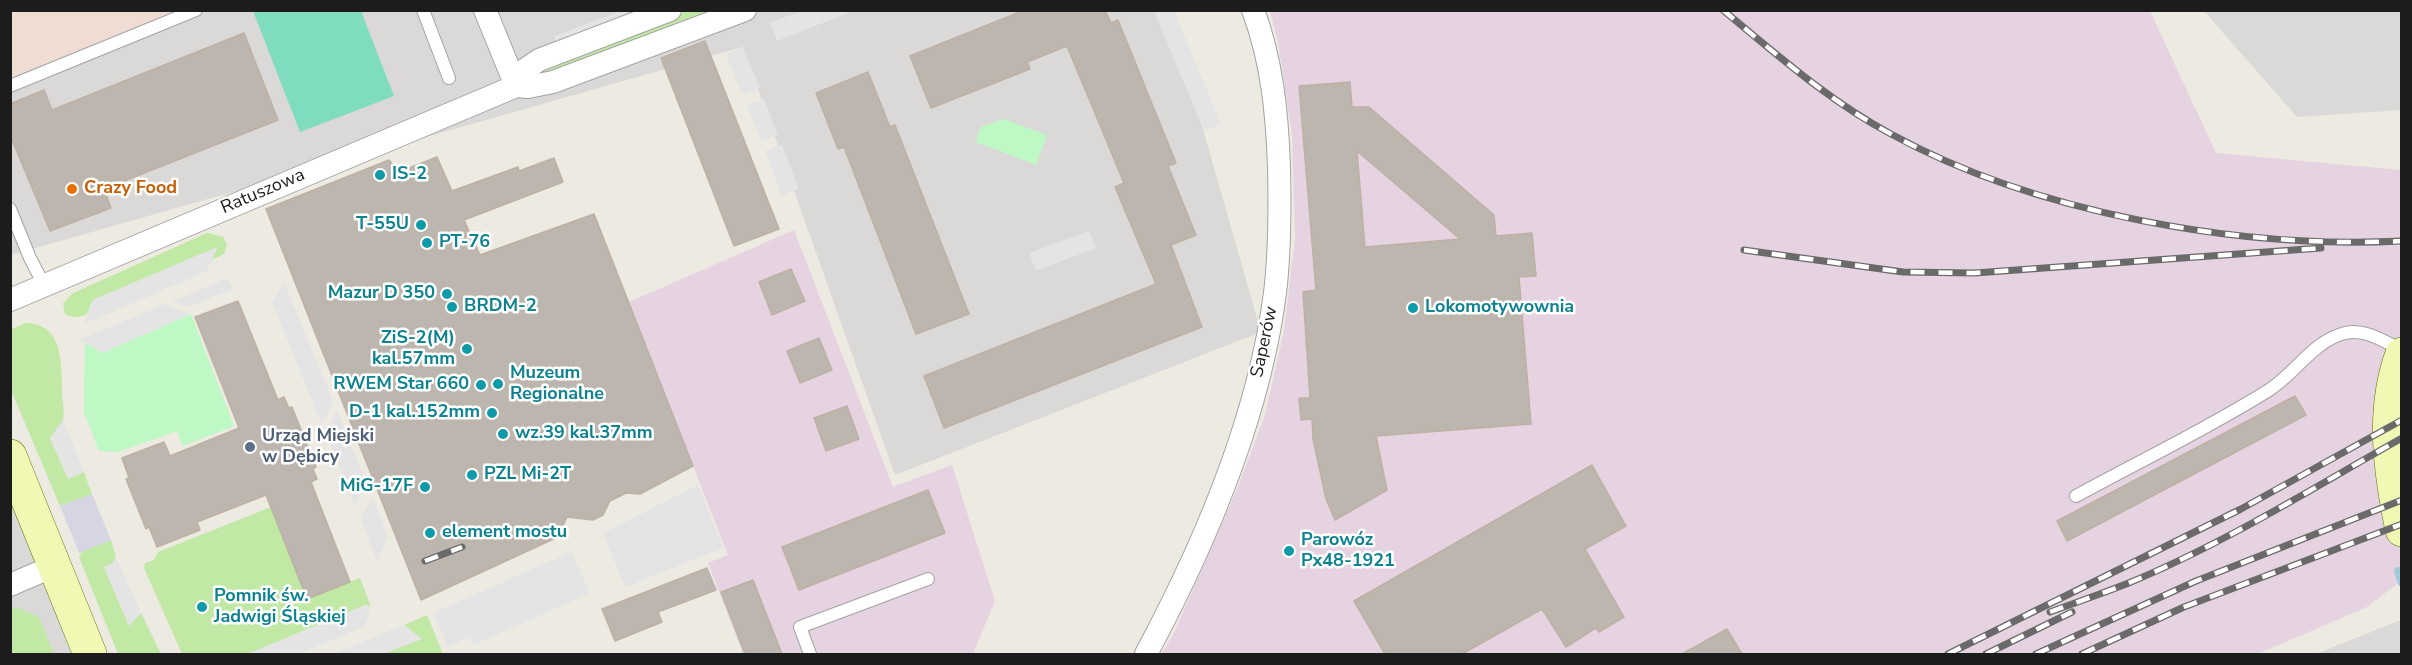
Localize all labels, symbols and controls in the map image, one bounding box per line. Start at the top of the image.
place label: IS-2 [392,164,427,186]
street label: Ratuszowa [218,165,308,219]
marker: IS-2 [373,168,387,182]
place label: Crazy Food [84,178,177,200]
marker: Crazy Food [65,182,79,196]
place label: T-55U [356,214,409,236]
marker: T-55U [414,218,428,232]
place label: PT-76 [439,232,490,254]
marker: PT-76 [420,236,434,250]
place label: Mazur D 350 [328,283,435,305]
marker: Mazur D 350 [440,287,454,301]
place label: BRDM-2 [464,296,537,318]
place label: Lokomotywownia [1425,297,1574,319]
marker: BRDM-2 [445,300,459,314]
marker: Lokomotywownia [1406,301,1420,315]
street label: Saperów [1247,305,1283,379]
place label: ZiS-2(M) kal.57mm [372,328,455,370]
marker: ZiS-2(M) kal.57mm [460,342,474,356]
place label: Muzeum Regionalne [510,363,604,406]
place label: RWEM Star 660 [333,374,469,396]
marker: Muzeum Regionalne [491,377,505,391]
marker: RWEM Star 660 [474,378,488,392]
place label: D-1 kal.152mm [349,402,480,424]
marker: D-1 kal.152mm [485,406,499,420]
place label: wz.39 kal.37mm [515,423,653,445]
place label: Urząd Miejski w Dębicy [262,426,374,468]
marker: wz.39 kal.37mm [496,427,510,441]
marker: Urząd Miejski w Dębicy [243,440,257,454]
place label: PZL Mi-2T [484,464,571,486]
marker: PZL Mi-2T [465,468,479,482]
place label: MiG-17F [340,476,413,498]
marker: MiG-17F [418,480,432,494]
place label: element mostu [442,522,567,544]
marker: element mostu [423,526,437,540]
place label: Parowóz Px48-1921 [1301,530,1395,572]
marker: Parowóz Px48-1921 [1282,544,1296,558]
place label: Pomnik św. Jadwigi Śląskiej [214,586,346,628]
marker: Pomnik św. Jadwigi Śląskiej [195,600,209,614]

